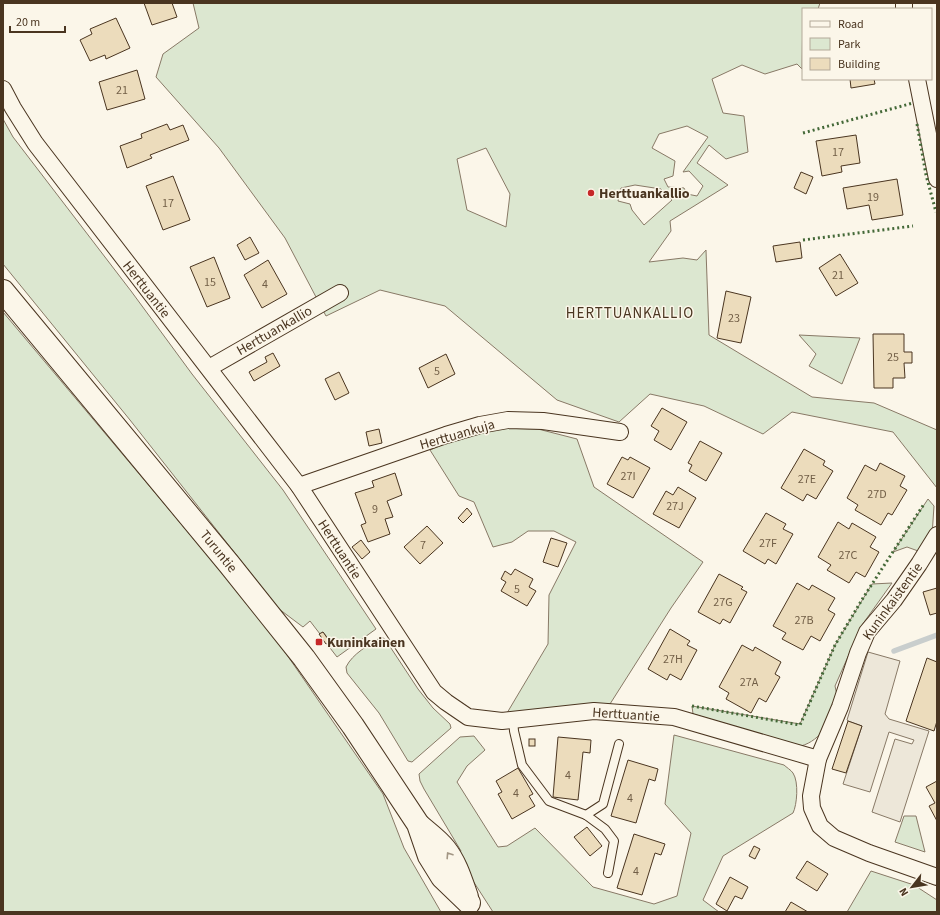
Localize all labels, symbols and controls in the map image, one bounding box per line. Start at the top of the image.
scale bar [10,8,65,34]
legend [802,8,932,80]
text: 20 m [16,14,40,31]
text: Road [838,16,864,33]
text: Park [838,36,860,53]
text: Building [838,56,880,73]
house number: 21 [116,82,128,99]
house number: 17 [832,144,844,161]
place label: Herttuankallio [599,184,690,204]
marker: Herttuankallio [586,188,596,198]
house number: 19 [867,189,879,206]
house number: 17 [162,195,174,212]
street label: Herttuantie [118,257,175,322]
house number: 21 [832,267,844,284]
house number: 15 [204,274,216,291]
house number: 4 [262,276,268,293]
street label: Herttuankallio [233,301,316,361]
district label: HERTTUANKALLIO [566,303,694,324]
house number: 23 [728,310,740,327]
house number: 25 [887,349,899,366]
house number: 5 [434,363,440,380]
street label: Herttuankuja [417,415,497,455]
house number: 27I [620,468,636,485]
house number: 27E [798,471,816,488]
house number: 27D [867,486,887,503]
house number: 27J [666,498,684,515]
house number: 9 [372,501,378,518]
street label: Herttuantie [312,516,366,583]
street label: Turuntie [195,526,242,577]
house number: 27F [759,535,777,552]
house number: 7 [420,537,426,554]
house number: 27C [839,547,858,564]
street label: Kuninkaistentie [858,559,928,644]
house number: 5 [514,581,520,598]
house number: 27G [713,594,733,611]
house number: 27B [795,612,813,629]
place label: Kuninkainen [327,633,405,653]
marker: Kuninkainen [314,637,324,647]
house number: 27H [663,651,683,668]
house number: 27A [740,674,759,691]
street label: Herttuantie [592,703,660,727]
house number: 4 [565,767,571,784]
house number: 4 [513,785,519,802]
house number: 4 [627,790,633,807]
one-way arrow [447,852,454,859]
house number: 4 [633,863,639,880]
north arrow [892,867,932,907]
text: N [896,885,912,899]

